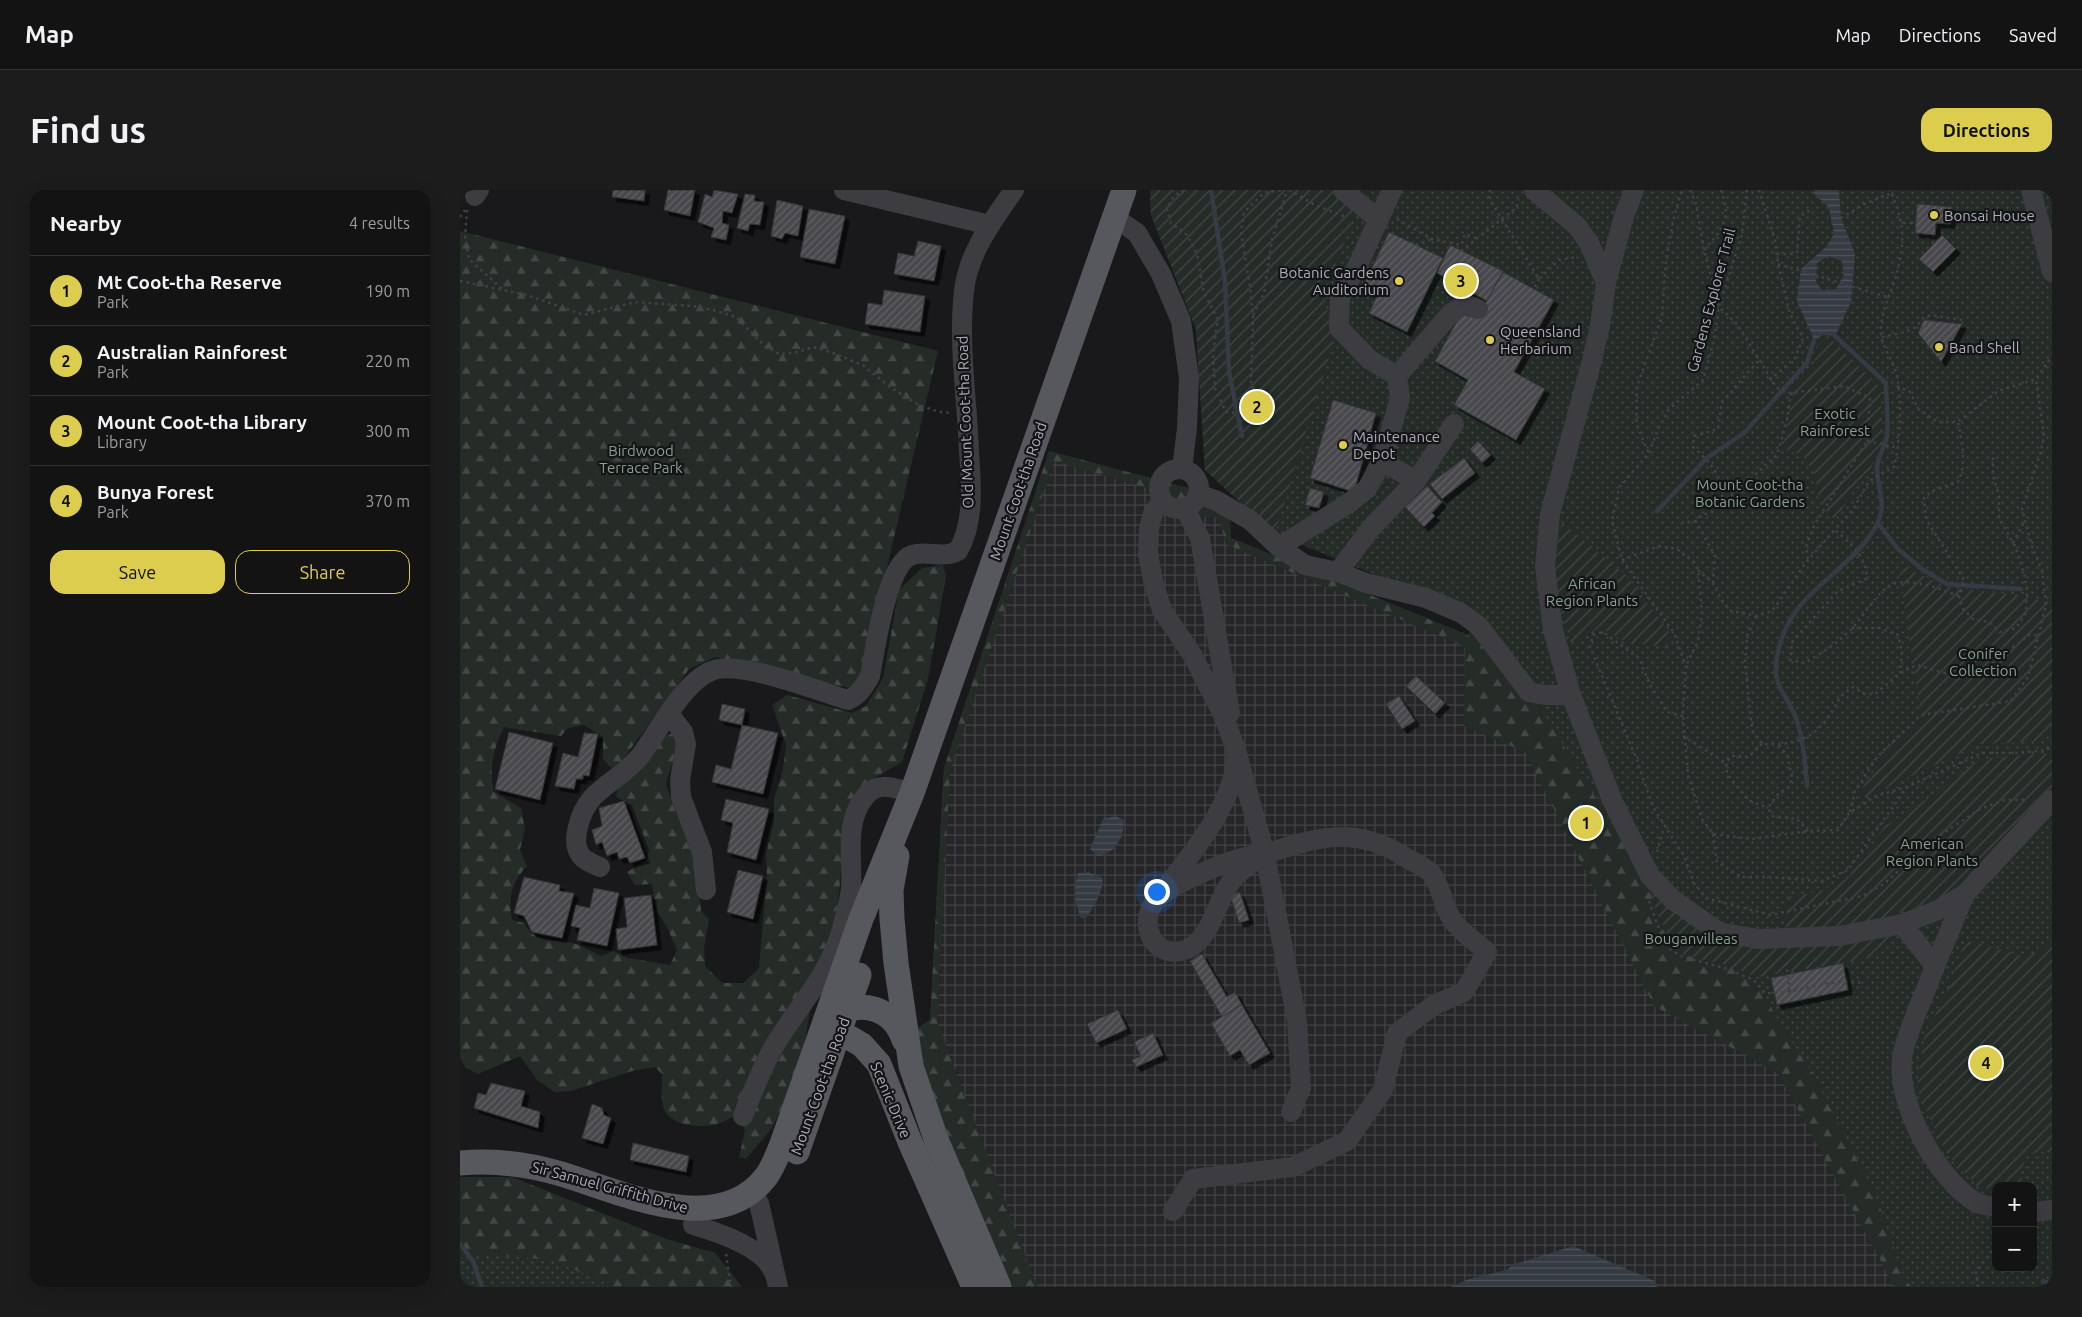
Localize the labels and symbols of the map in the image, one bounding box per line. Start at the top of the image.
place label: Bonsai House [1944,207,2035,224]
marker: Bonsai House [1928,209,1940,221]
street label: Gardens Explorer Trail [1684,226,1738,374]
pin: 3 [1445,262,1477,300]
place label: Botanic Gardens Auditorium [1279,264,1389,298]
marker: Botanic Gardens Auditorium [1393,275,1405,287]
place label: Queensland Herbarium [1500,323,1581,357]
marker: Queensland Herbarium [1484,334,1496,346]
street label: Old Mount Coot-tha Road [953,335,977,509]
place label: Band Shell [1949,339,2020,356]
marker: Band Shell [1933,341,1945,353]
pin: 2 [1241,388,1273,426]
park label: Exotic Rainforest [1800,405,1870,439]
street label: Mount Coot-tha Road [986,420,1050,562]
place label: Maintenance Depot [1353,428,1440,462]
marker: Maintenance Depot [1337,439,1349,451]
park label: Birdwood Terrace Park [599,442,683,476]
park label: Mount Coot-tha Botanic Gardens [1695,476,1805,510]
park label: African Region Plants [1546,575,1638,609]
park label: Conifer Collection [1949,645,2017,679]
pin: 1 [1570,804,1602,842]
park label: American Region Plants [1886,835,1978,869]
your location [1144,879,1170,905]
park label: Bouganvilleas [1644,930,1738,947]
street label: Mount Coot-tha Road [787,1015,853,1157]
pin: 4 [1970,1044,2002,1082]
street label: Scenic Drive [867,1059,915,1141]
street label: Sir Samuel Griffith Drive [530,1158,690,1216]

